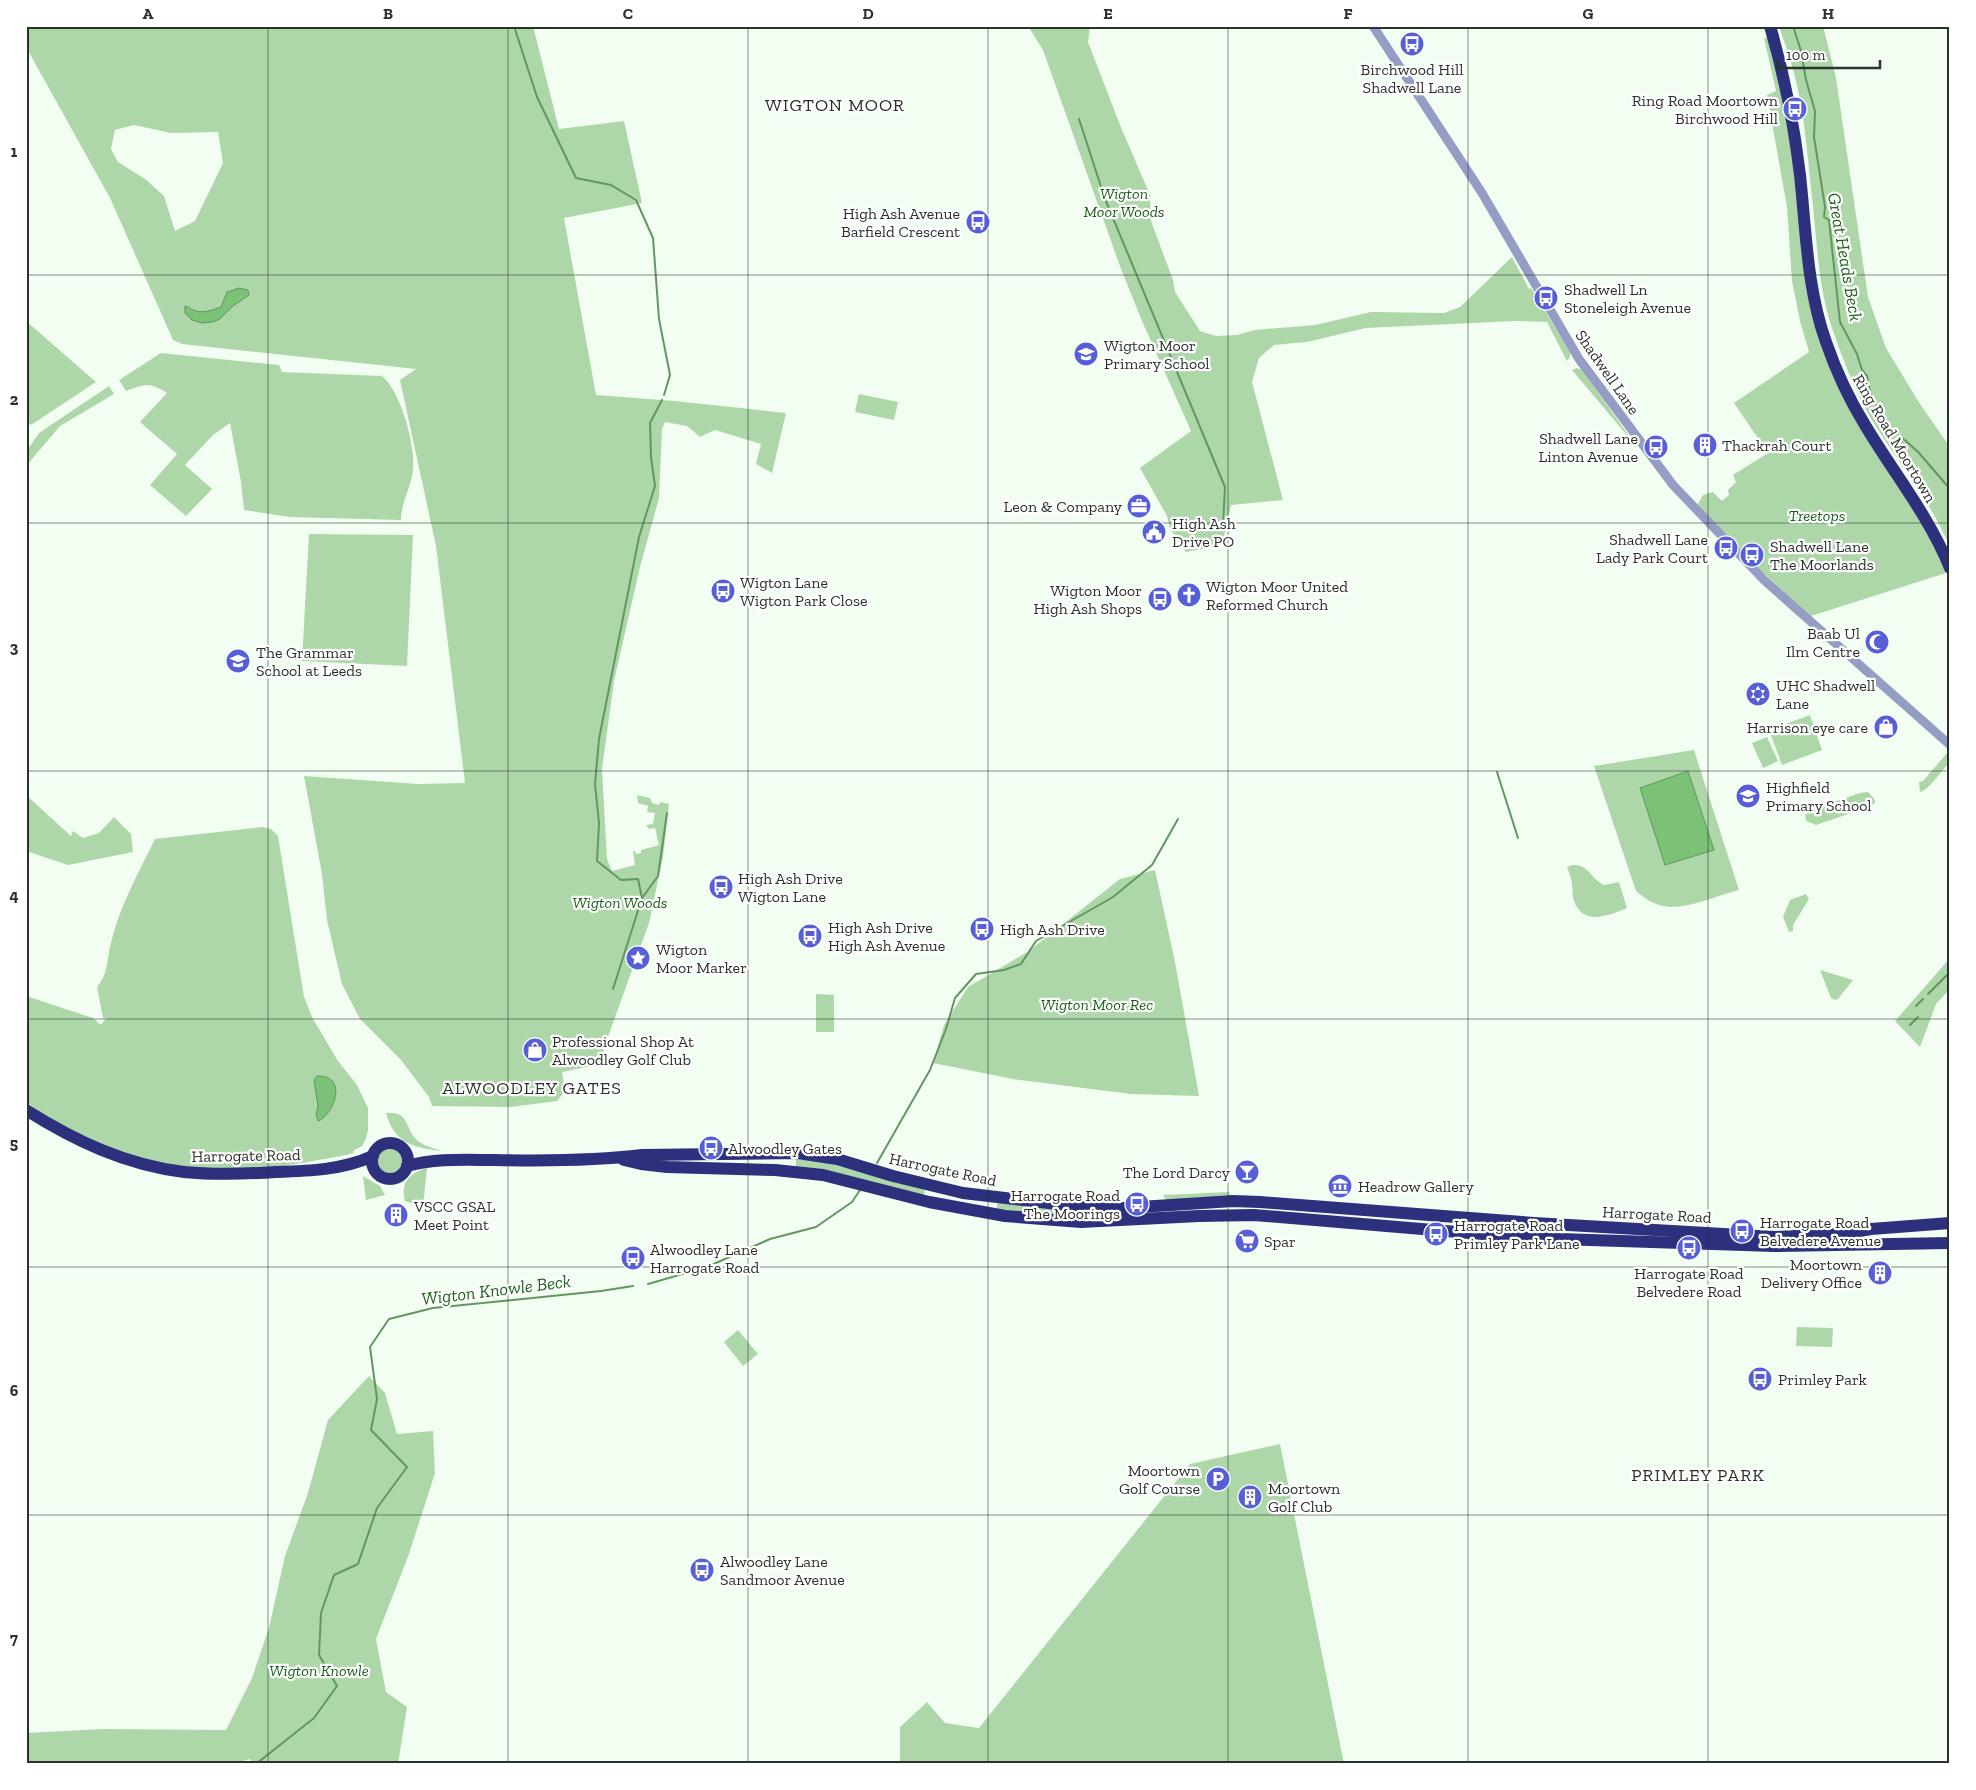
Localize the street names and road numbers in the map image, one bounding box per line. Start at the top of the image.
street label: Shadwell Lane [1571,326,1644,418]
street label: Ring Road Moortown [1849,371,1941,507]
street label: Harrogate Road [191,1145,301,1166]
street label: Harrogate Road [887,1149,999,1190]
street label: Harrogate Road [1602,1202,1712,1227]

